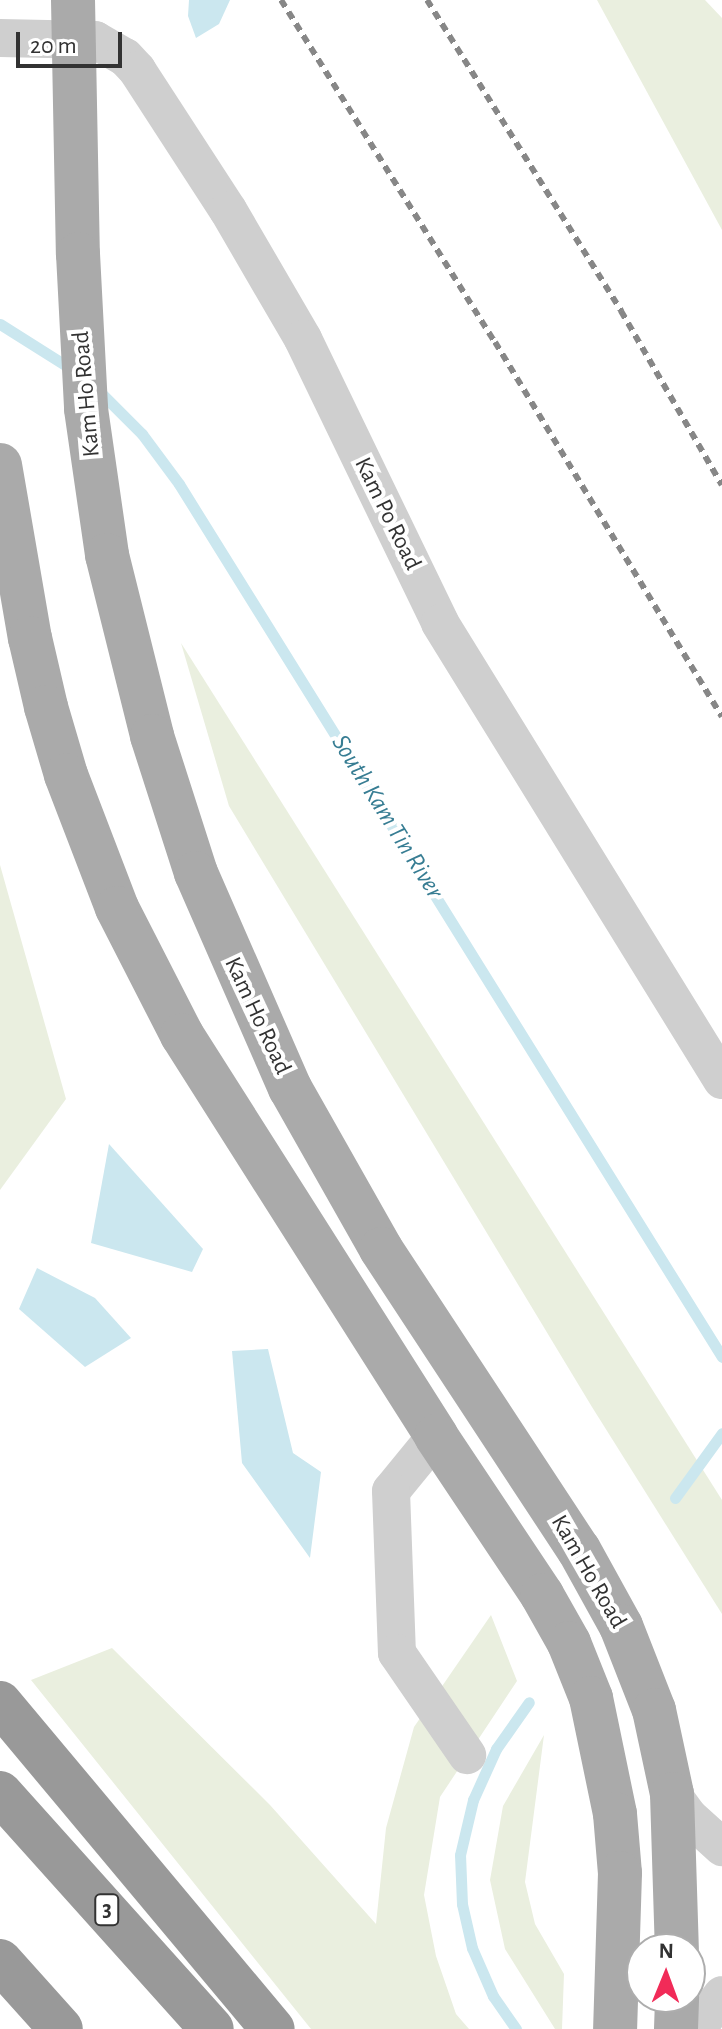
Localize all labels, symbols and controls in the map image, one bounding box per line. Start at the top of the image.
scale bar [20,16,126,66]
text: 20 m [30,34,77,58]
street label: Kam Ho Road [67,330,107,458]
street label: Kam Po Road [347,453,427,575]
water label: South Kam Tin River [324,729,450,905]
street label: Kam Ho Road [217,953,297,1079]
street label: Kam Ho Road [544,1510,632,1634]
road number: 3 [93,1892,121,1928]
north arrow [626,1933,706,2013]
text: N [659,1940,674,1962]

